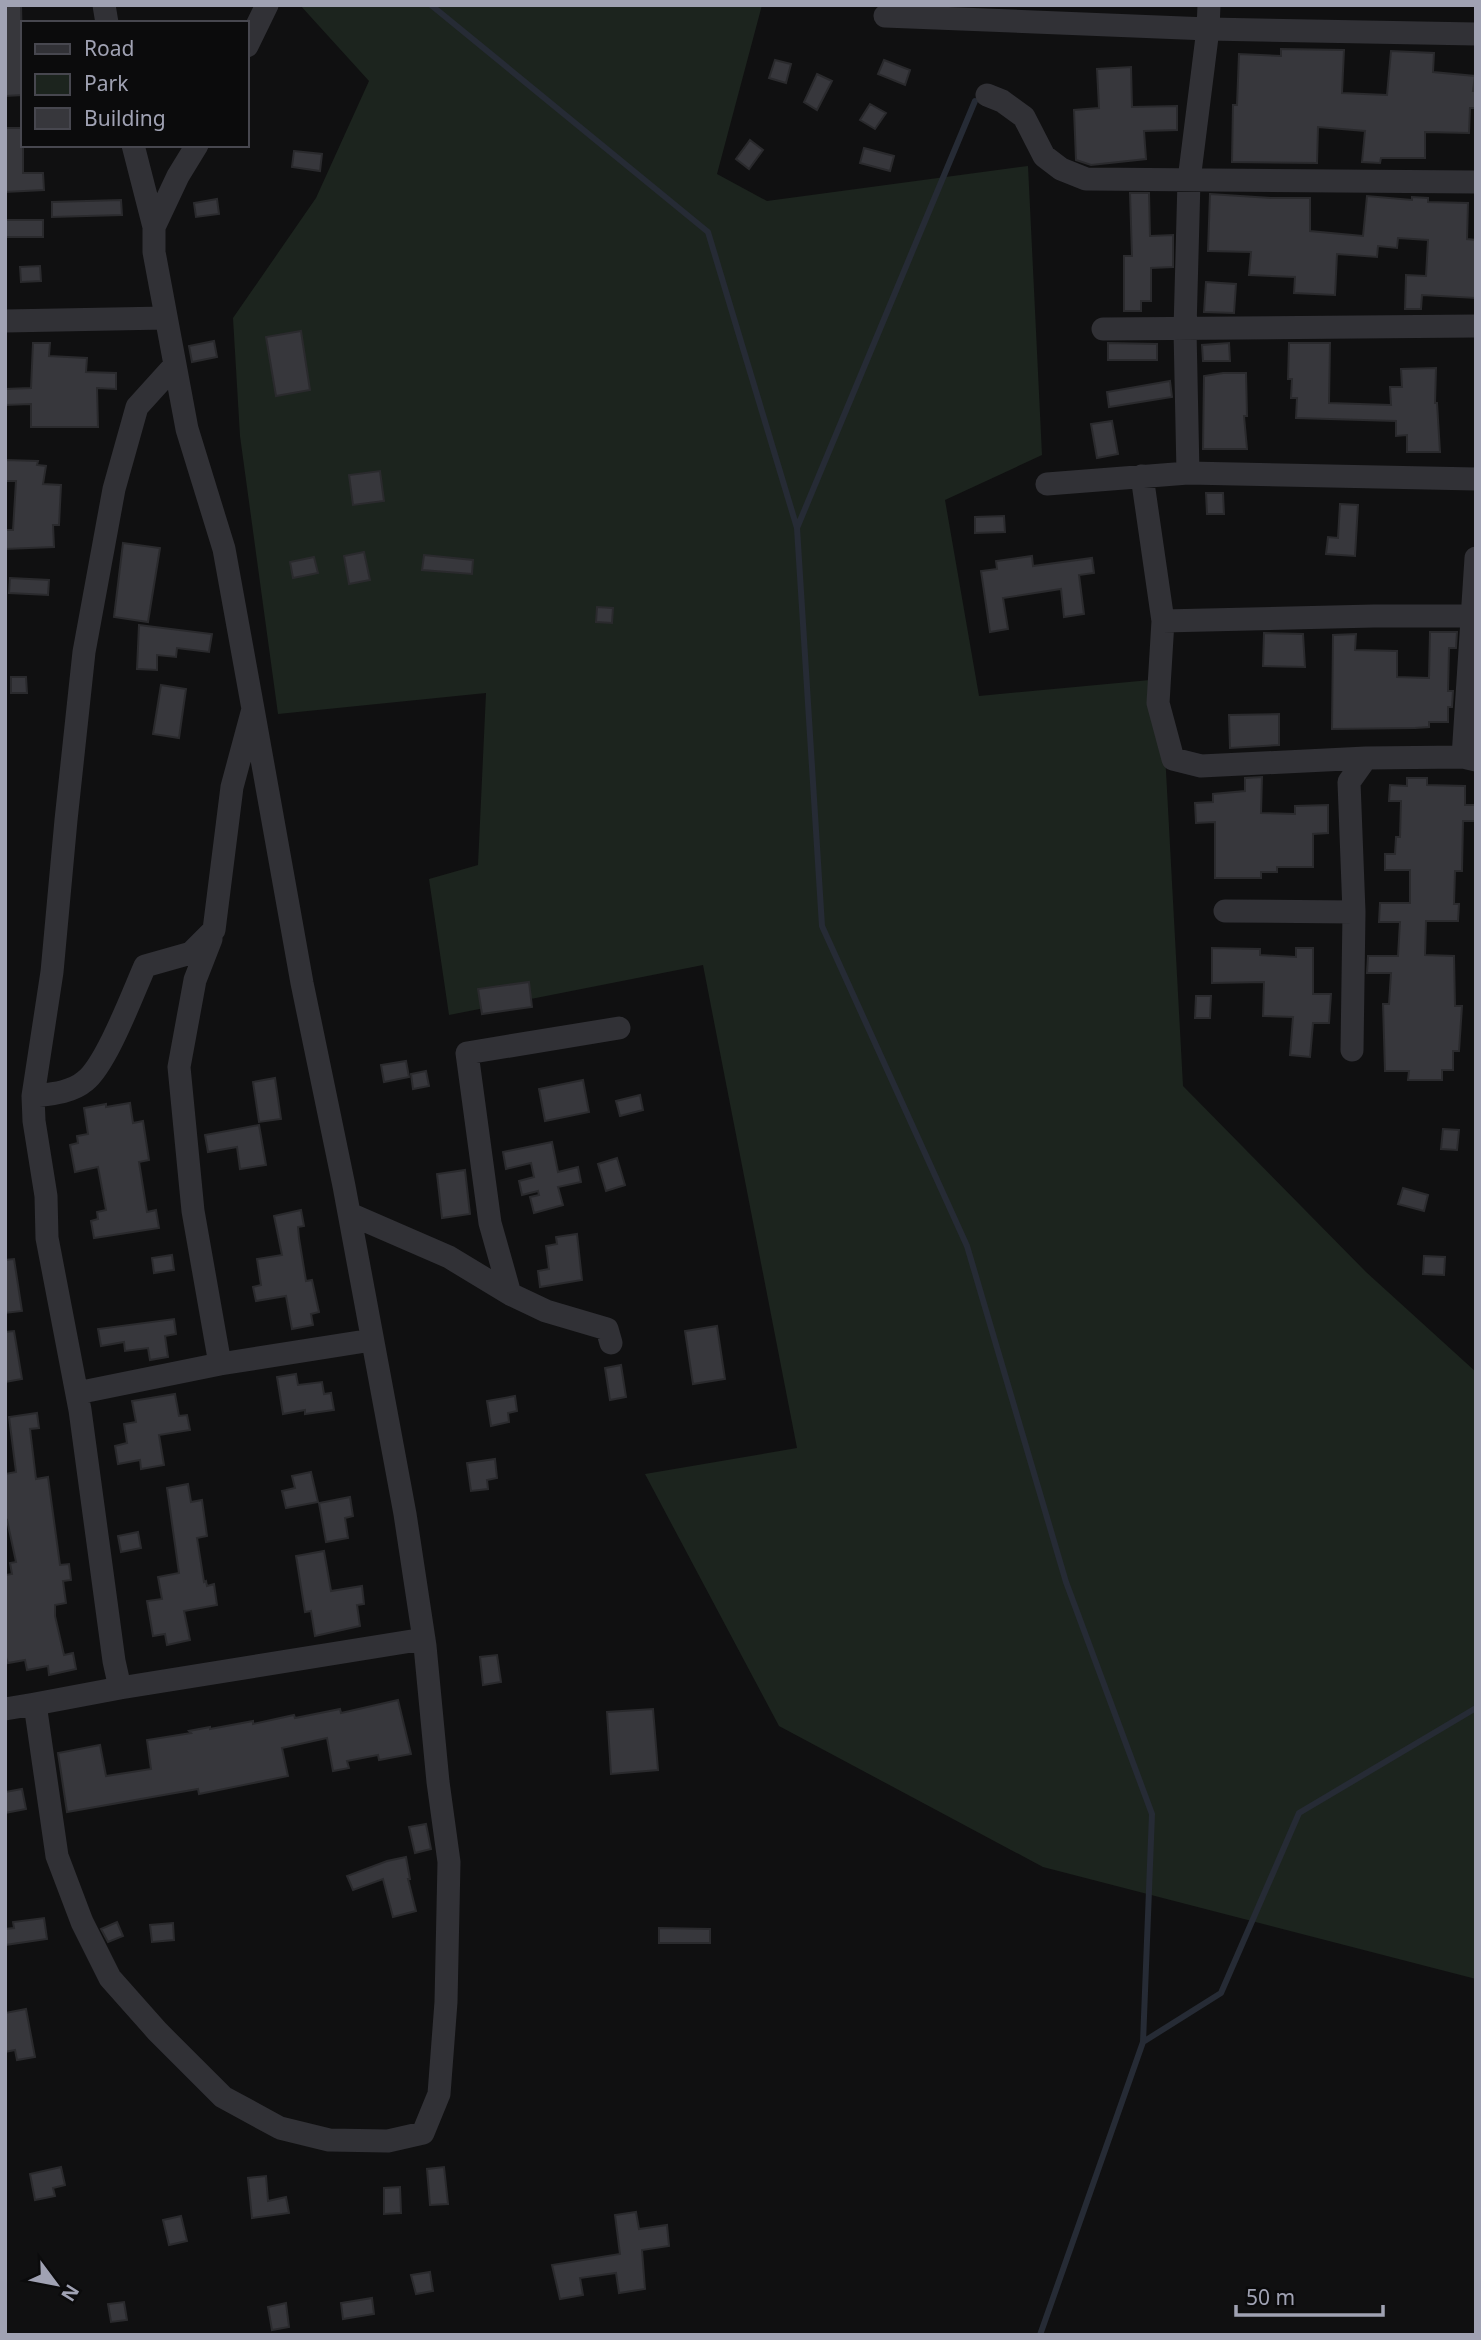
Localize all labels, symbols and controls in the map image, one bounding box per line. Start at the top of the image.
legend [21,21,248,147]
text: Road [84,34,134,62]
text: Park [84,69,129,97]
text: Building [84,104,166,132]
north arrow [21,2249,91,2319]
scale bar [1236,2274,1383,2318]
text: N [55,2280,86,2306]
text: 50 m [1246,2283,1295,2311]

